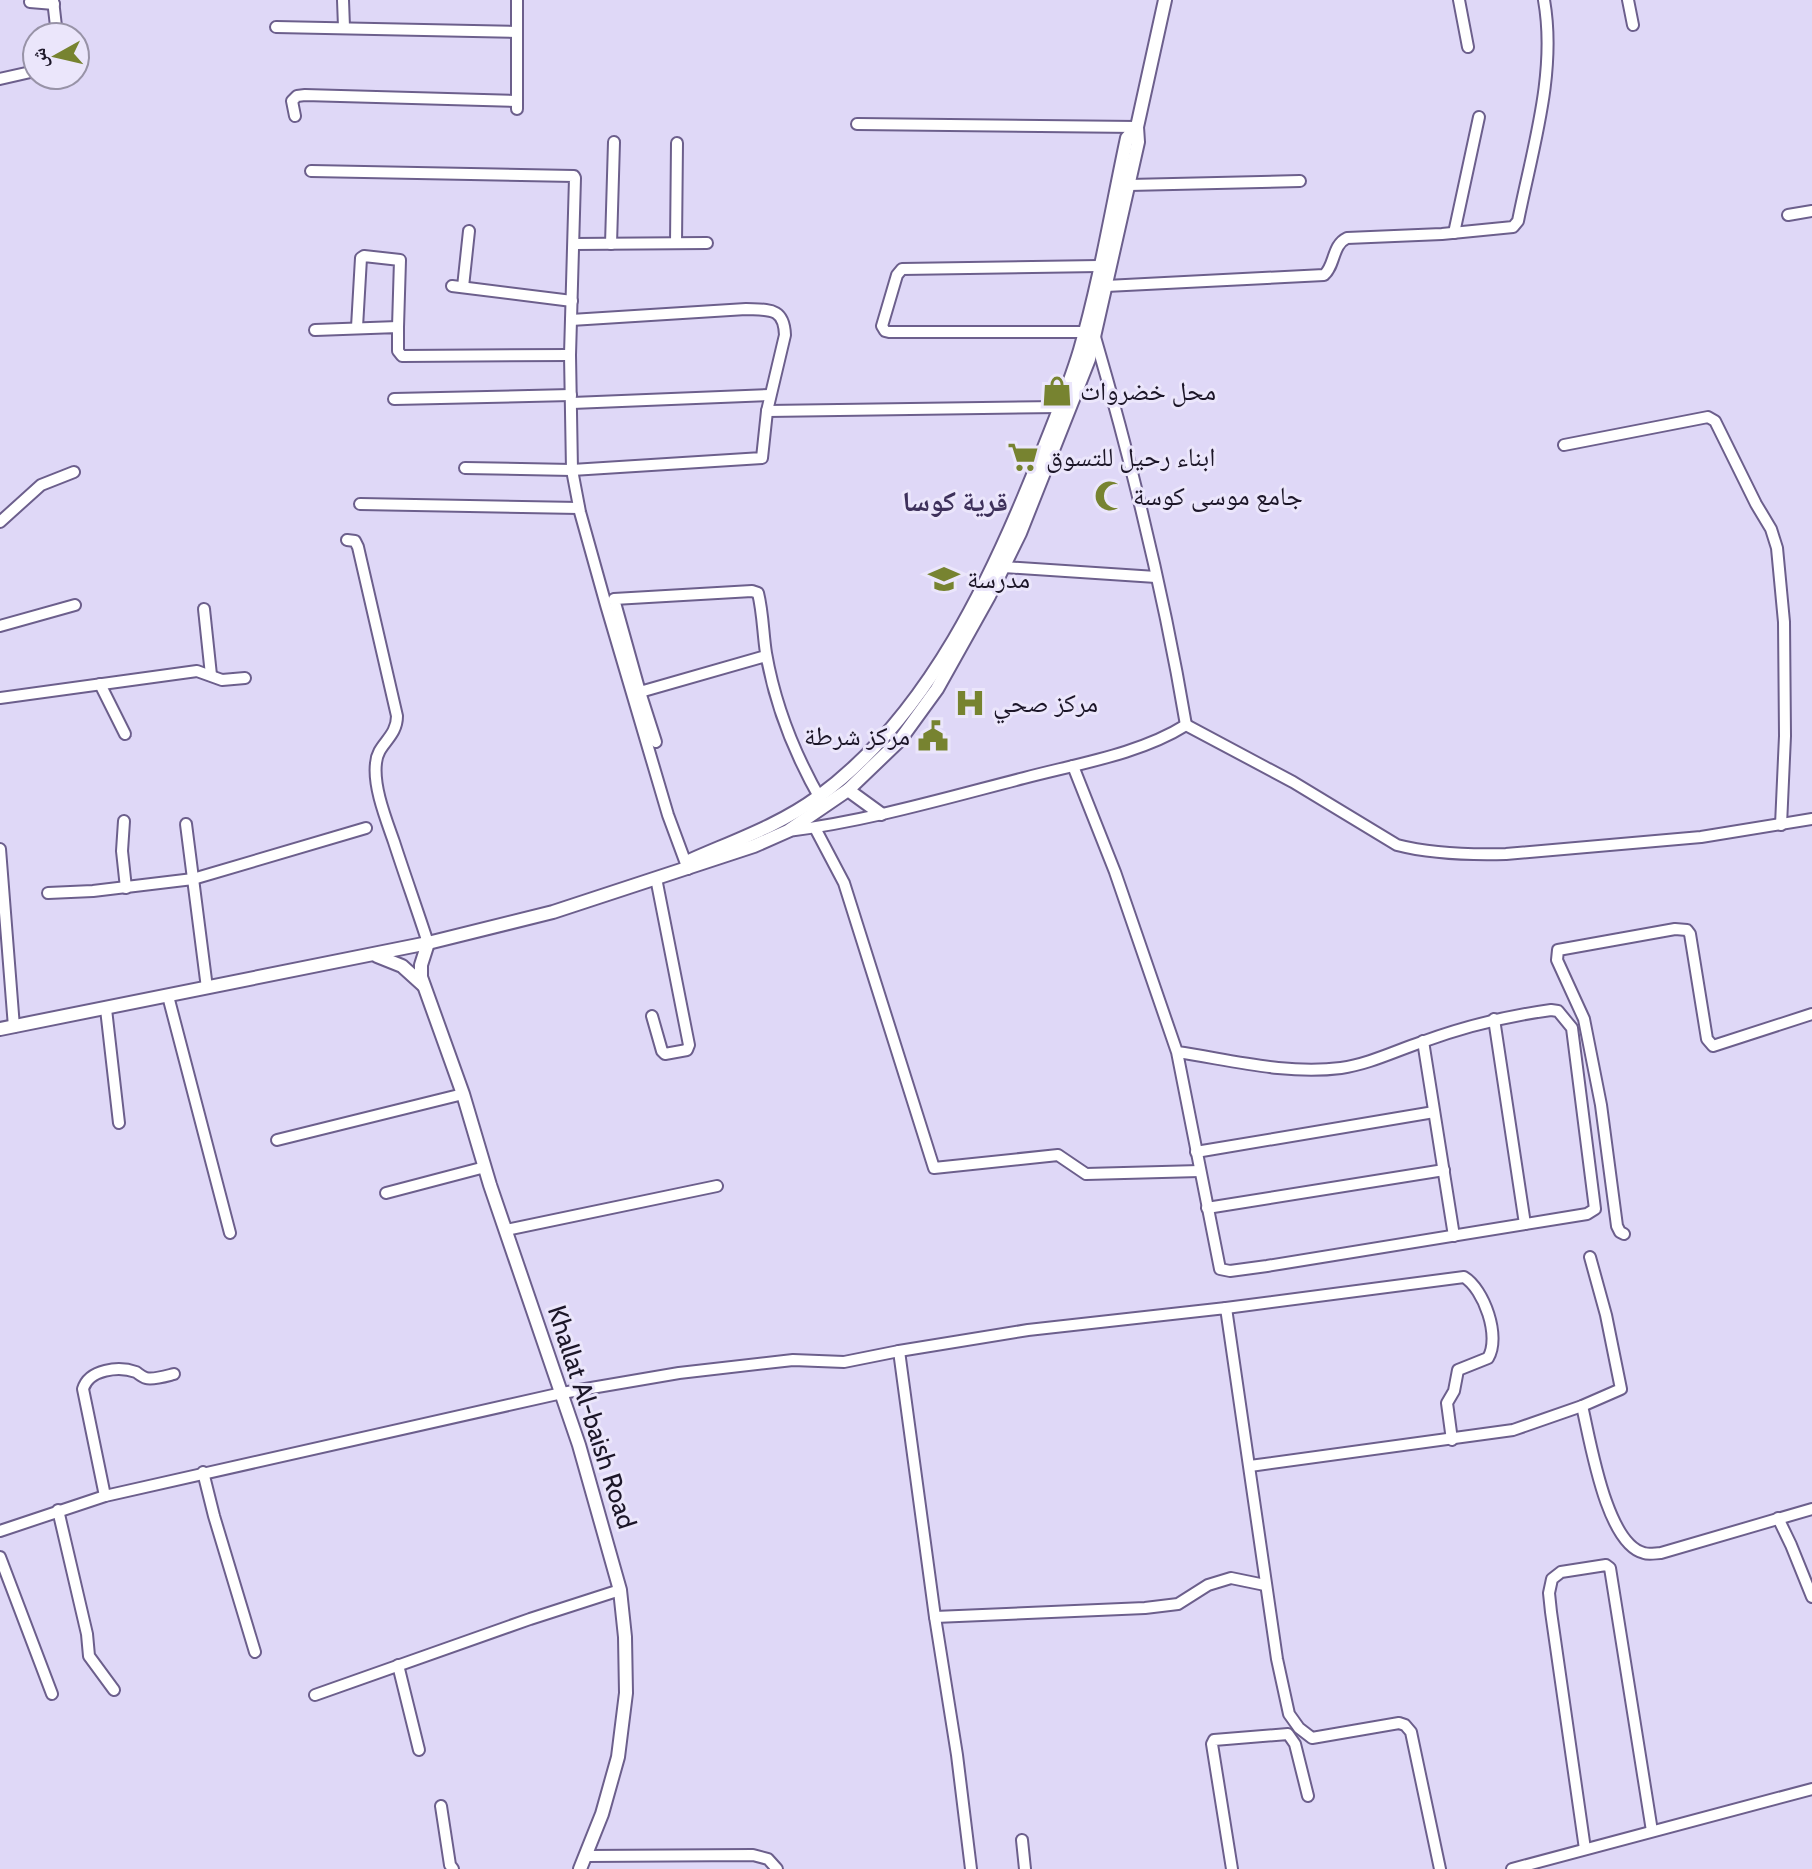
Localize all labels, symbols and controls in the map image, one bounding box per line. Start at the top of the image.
north arrow [21,21,91,91]
text: ش [27,47,52,70]
shop icon: محل خضروات [1040,374,1074,408]
place label: محل خضروات [1080,375,1216,407]
supermarket icon: ابناء رحيل للتسوق [1006,440,1040,474]
place label: ابناء رحيل للتسوق [1046,441,1215,473]
mosque icon: جامع موسى كوسة [1093,479,1127,513]
place label: جامع موسى كوسة [1133,480,1303,513]
district label: قرية كوسا [902,484,1008,518]
school or university icon: مدرسة [927,562,961,596]
place label: مدرسة [967,563,1030,595]
hospital icon: مركز صحي [953,686,987,720]
place label: مركز صحي [993,687,1098,724]
public building icon: مركز شرطة [916,719,950,753]
place label: مركز شرطة [804,720,910,752]
street label: Khallat Al-baish Road [541,1301,643,1533]

